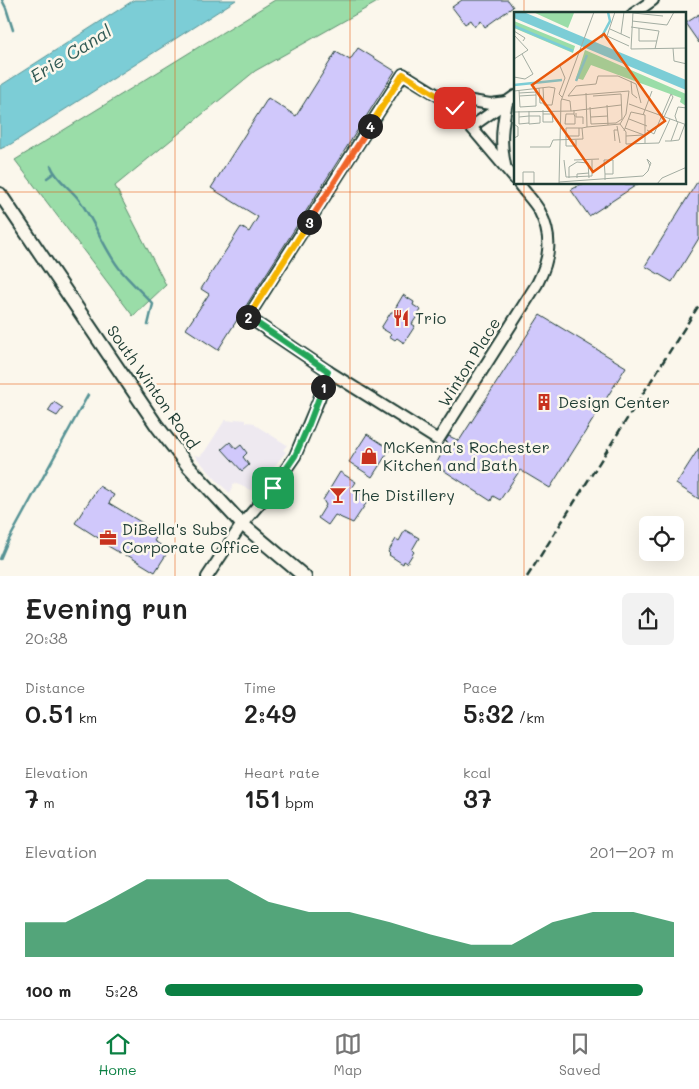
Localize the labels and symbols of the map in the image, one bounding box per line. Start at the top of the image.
inset map [514,12,686,185]
water label: Erie Canal [25,18,116,88]
pin [434,87,476,129]
pin: 4 [358,114,382,138]
pin: 3 [296,210,322,234]
pin: 2 [236,304,260,330]
place label: Trio [415,307,446,328]
restaurant icon: Trio [391,308,411,328]
street label: Winton Place [433,313,504,410]
street label: South Winton Road [103,321,204,453]
pin: 1 [310,374,336,400]
place label: Design Center [558,391,670,412]
building icon: Design Center [534,392,554,412]
place label: McKenna's Rochester Kitchen and Bath [383,436,550,475]
shop icon: McKenna's Rochester Kitchen and Bath [359,446,379,466]
pin [252,467,294,509]
place label: The Distillery [352,484,455,505]
bar icon: The Distillery [328,485,348,505]
place label: DiBella's Subs Corporate Office [122,518,260,557]
office icon: DiBella's Subs Corporate Office [98,528,118,548]

